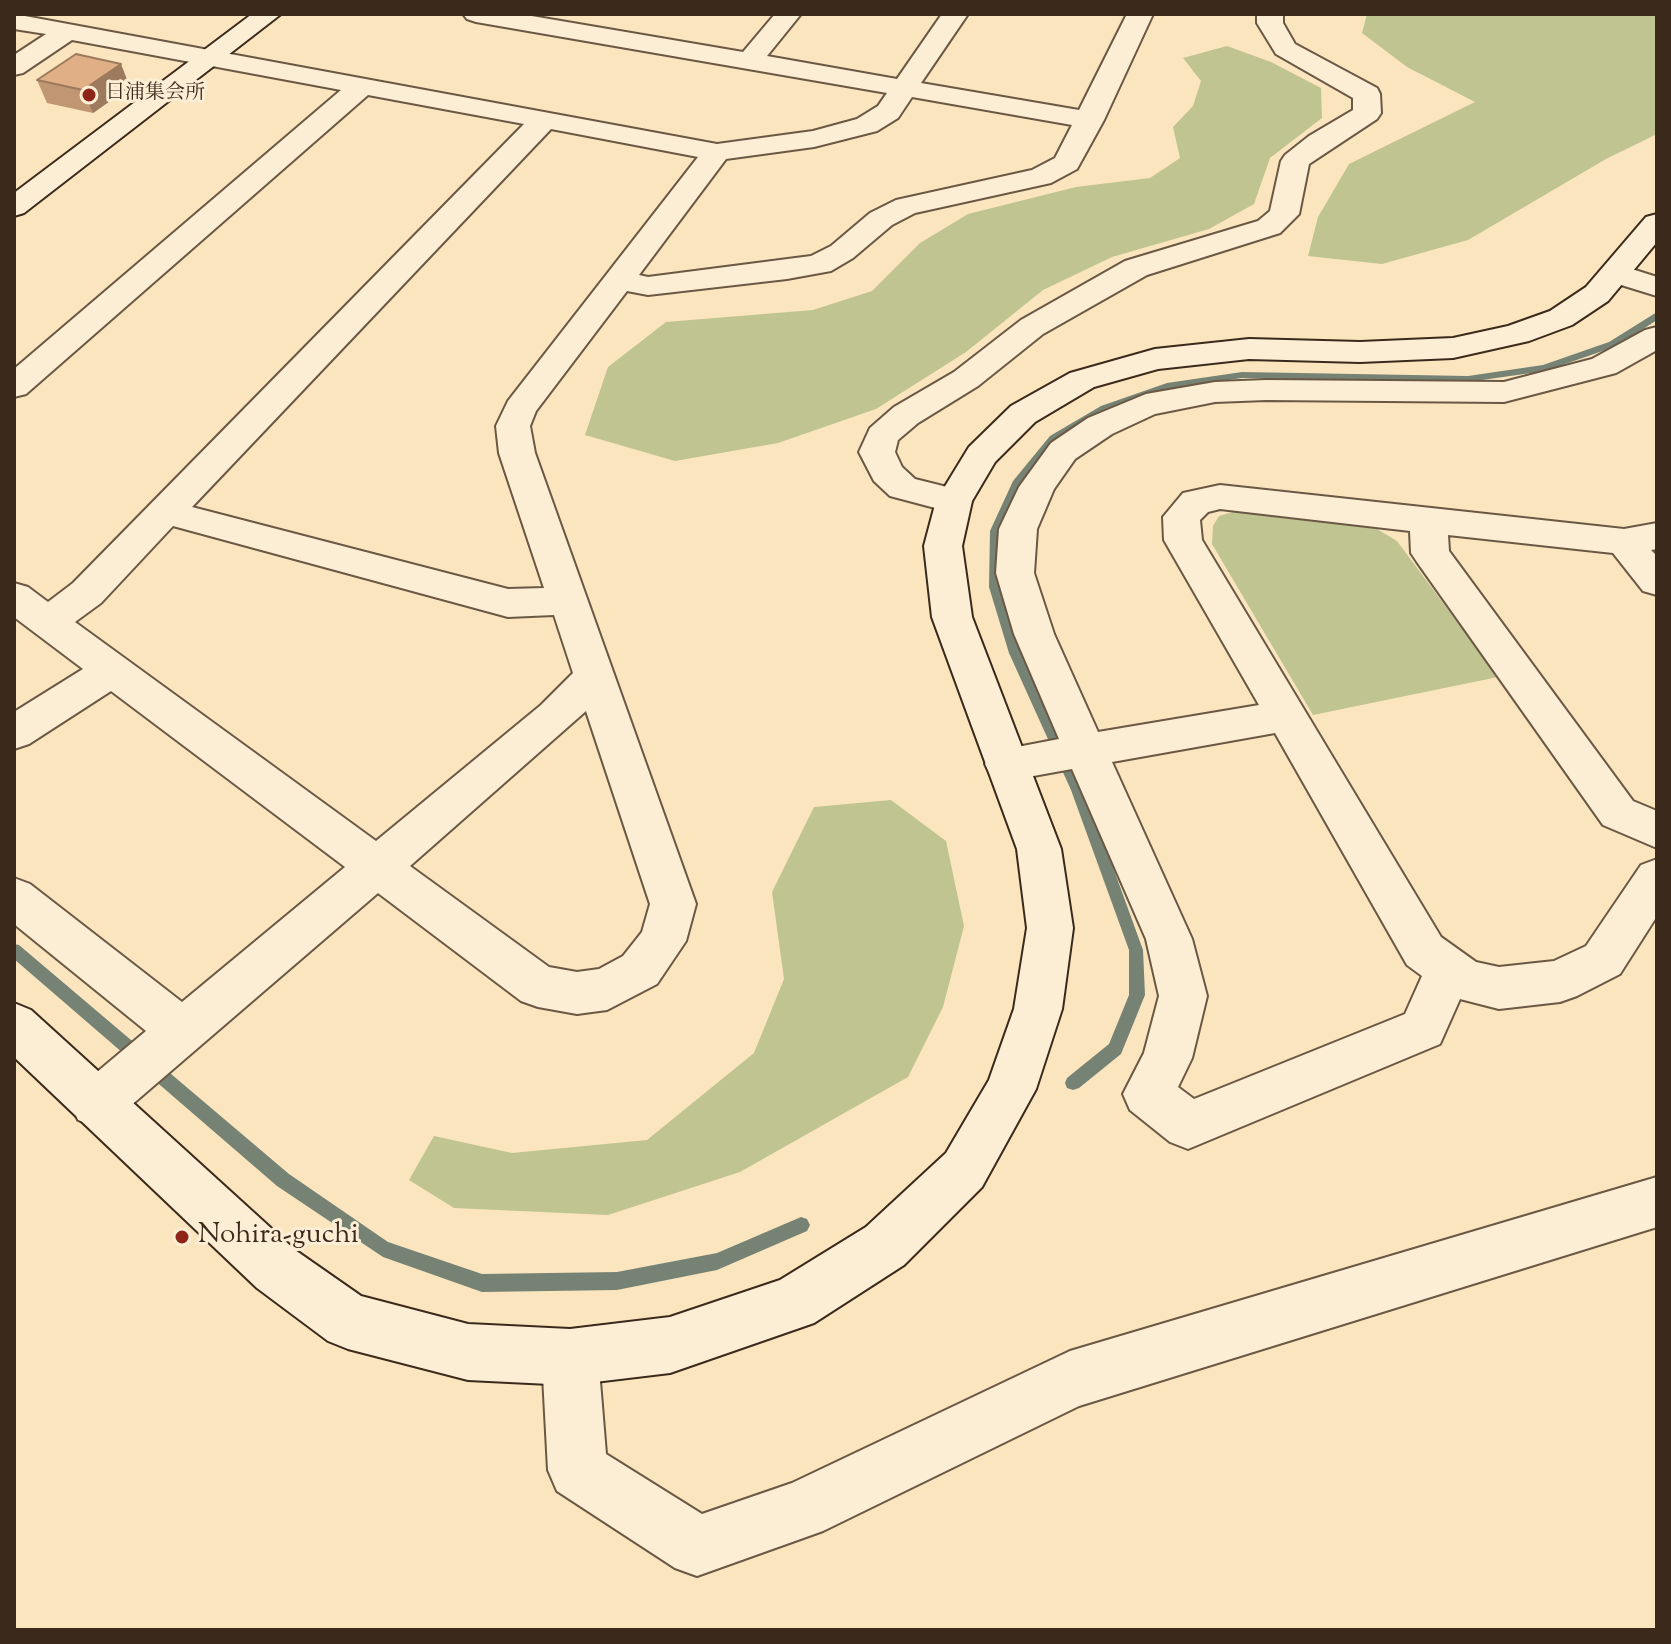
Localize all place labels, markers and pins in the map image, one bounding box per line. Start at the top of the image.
place label: 日浦集会所 [105,83,205,107]
marker: 日浦集会所 [80,86,98,104]
place label: Nohira-guchi [198,1220,359,1254]
marker: Nohira-guchi [173,1228,191,1246]

